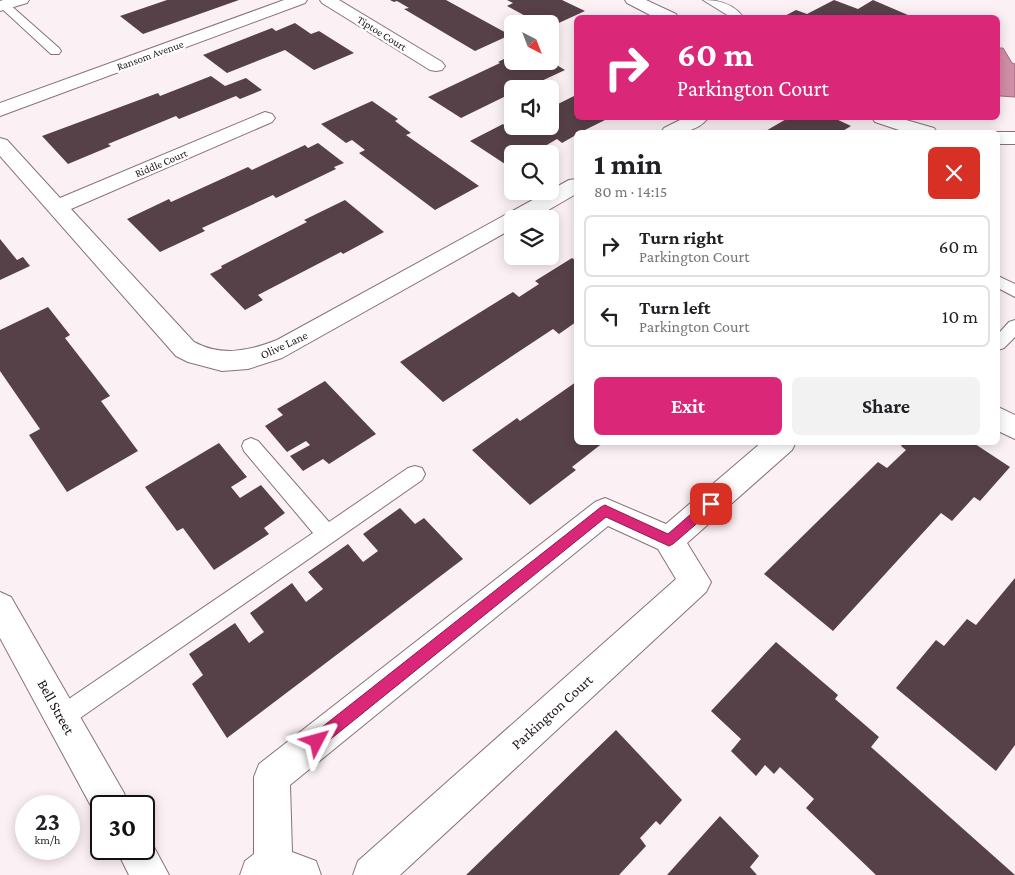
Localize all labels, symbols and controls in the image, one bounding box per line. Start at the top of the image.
street label: Tiptoe Court [355,13,409,54]
north arrow [504,15,559,70]
map controls [504,15,559,265]
icon: right [594,35,659,100]
text: 60 m [677,35,754,74]
street label: Ransom Avenue [115,37,185,73]
text: Parkington Court [677,76,829,101]
button: sound [504,80,559,135]
button: search [504,145,559,200]
street label: Riddle Court [133,146,189,179]
text: 1 min [594,147,662,180]
button: close [928,147,980,199]
text: 80 m · 14:15 [594,183,667,200]
button: layers [504,210,559,265]
text: Turn right [639,227,724,248]
icon: right [596,232,624,260]
text: 60 m [939,236,978,257]
text: Parkington Court [639,248,749,265]
text: Turn left [639,297,711,318]
icon: left [596,302,624,330]
text: 10 m [942,306,978,327]
text: Parkington Court [639,318,749,335]
street label: Olive Lane [258,328,310,362]
button: Exit [594,377,782,435]
button: Share [792,377,980,435]
pin [690,483,732,525]
icon: arrive [697,490,725,518]
street label: Parkington Court [508,671,597,753]
street label: Bell Street [34,677,78,738]
position arrow [290,714,342,766]
speed limit sign: 30 [90,795,155,860]
text: 23 [35,808,60,835]
text: km/h [35,833,60,847]

